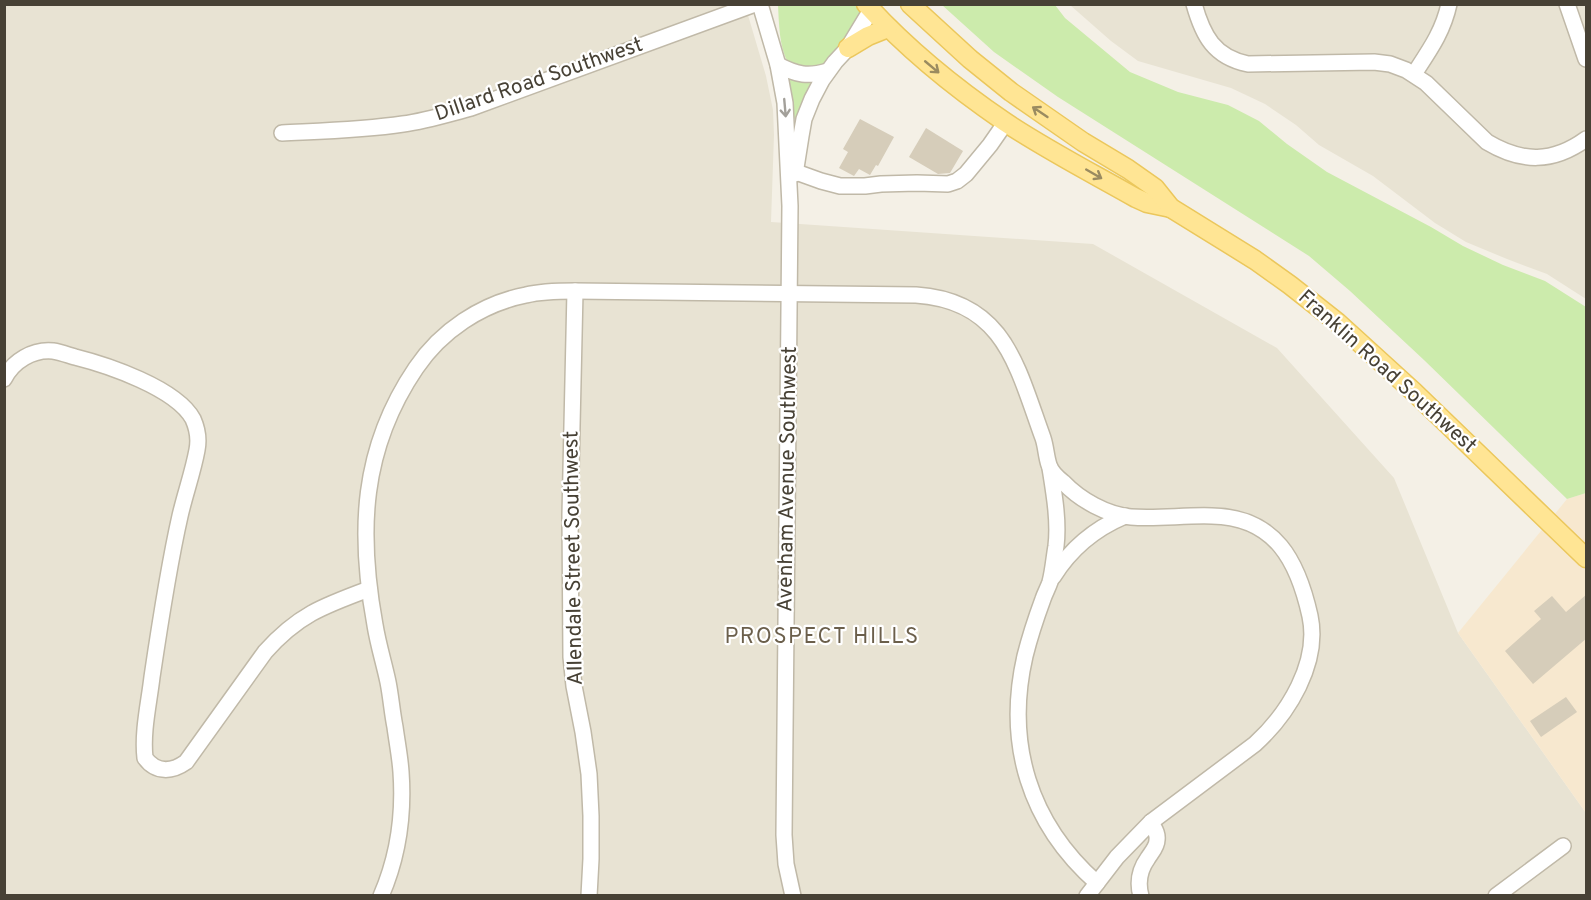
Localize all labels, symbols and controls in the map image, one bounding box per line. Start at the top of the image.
street label: Dillard Road Southwest [431,32,647,128]
one-way arrow [924,60,939,74]
one-way arrow [780,98,791,118]
one-way arrow [1032,106,1048,118]
one-way arrow [1085,168,1102,180]
street label: Franklin Road Southwest [1292,284,1482,460]
street label: Avenham Avenue Southwest [772,346,804,612]
street label: Allendale Street Southwest [558,430,590,686]
district label: PROSPECT HILLS [724,624,920,651]

